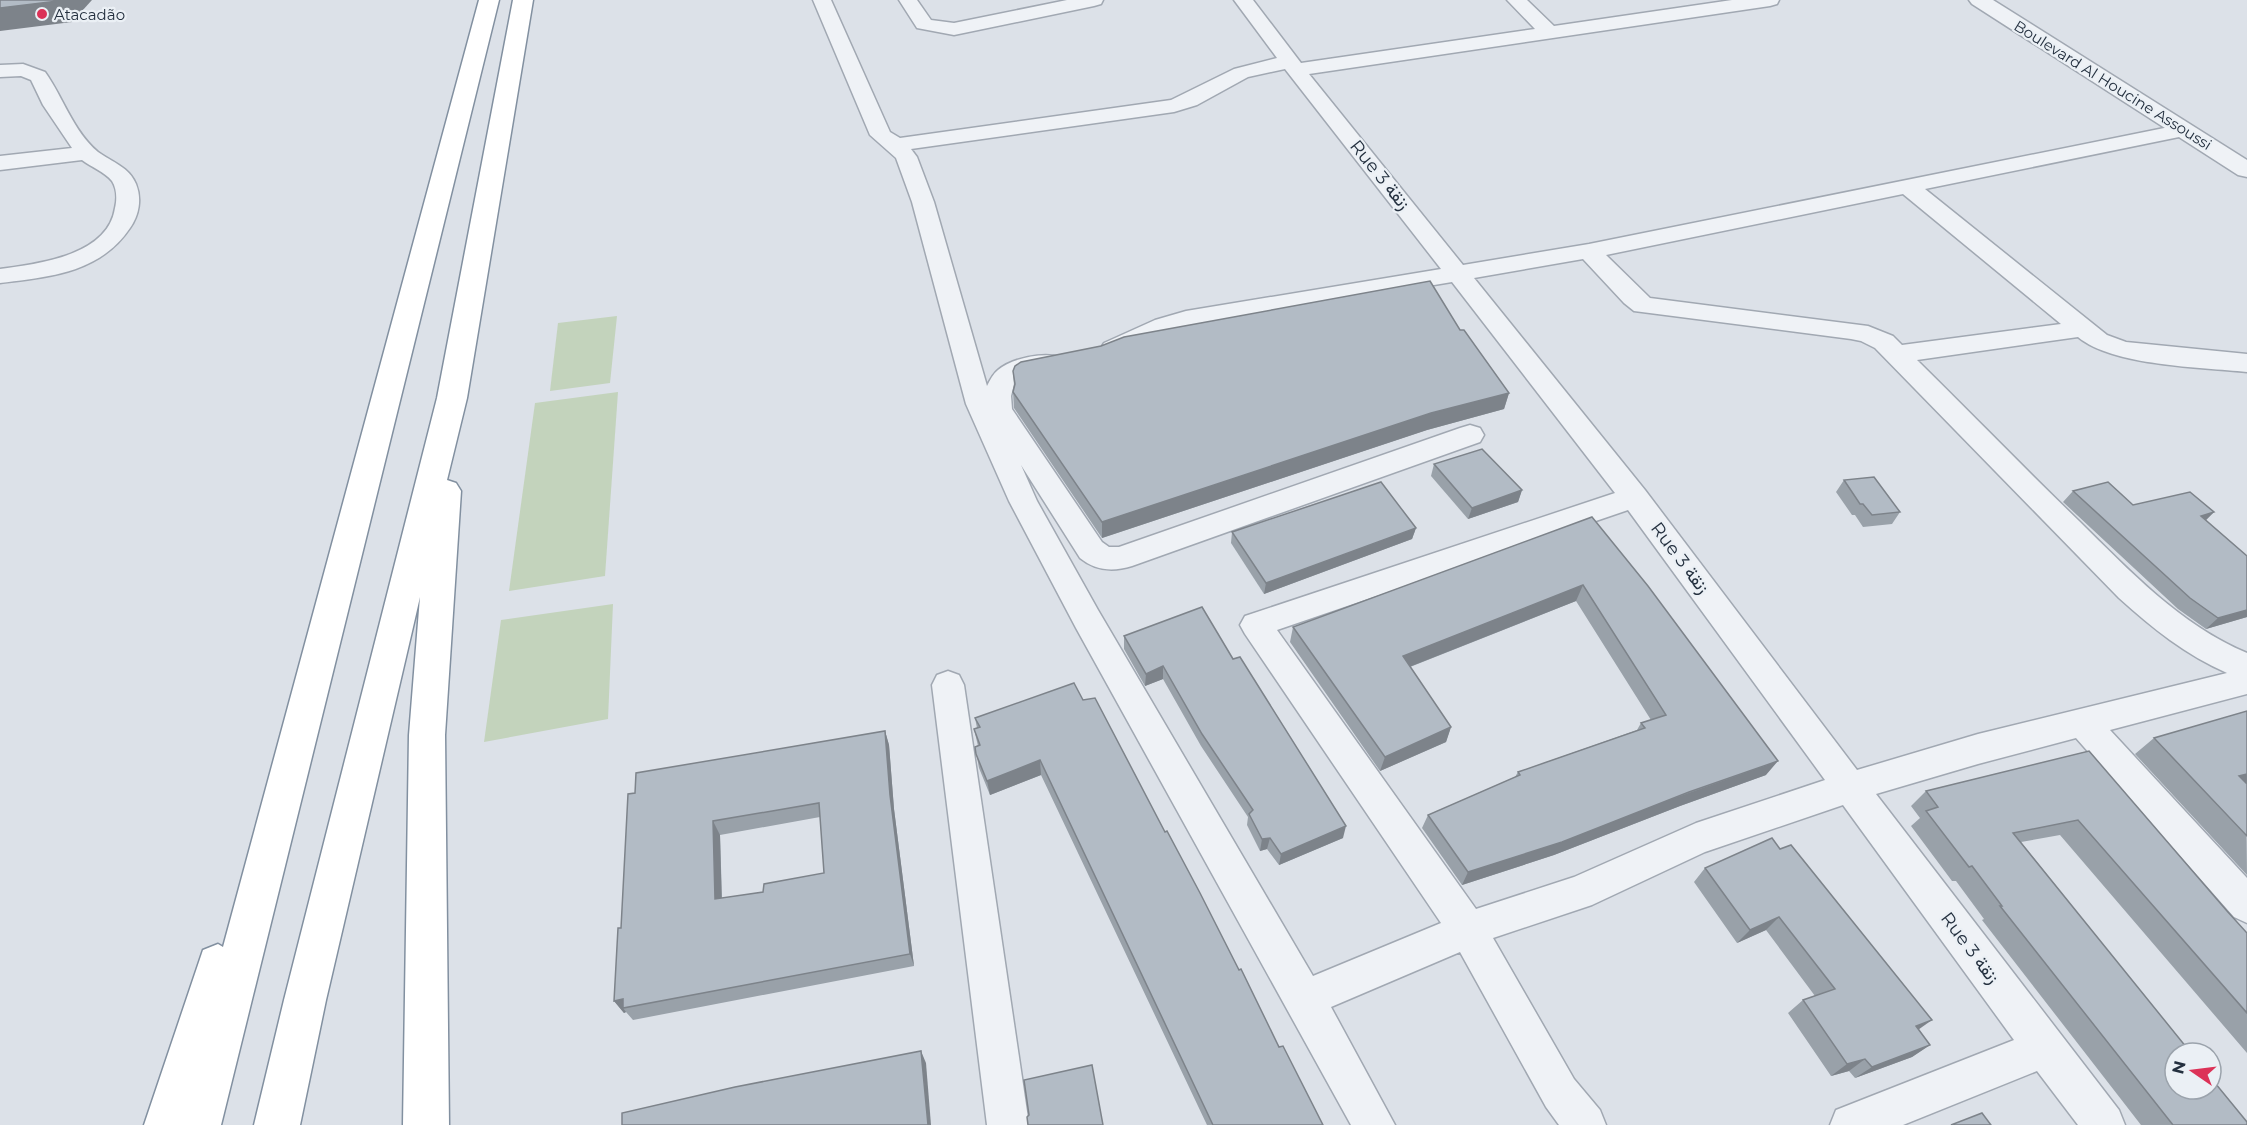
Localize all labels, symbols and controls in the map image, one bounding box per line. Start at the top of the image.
place label: Atacadão [54,5,125,24]
marker: Atacadão [35,7,49,21]
street label: Boulevard Al Houcine Assoussi [2011,16,2215,154]
street label: Rue 3 زنقة [1345,135,1415,215]
street label: Rue 3 زنقة [1646,518,1714,598]
street label: Rue 3 زنقة [1936,908,2004,988]
north arrow [2163,1041,2223,1101]
text: N [2168,1059,2190,1076]

